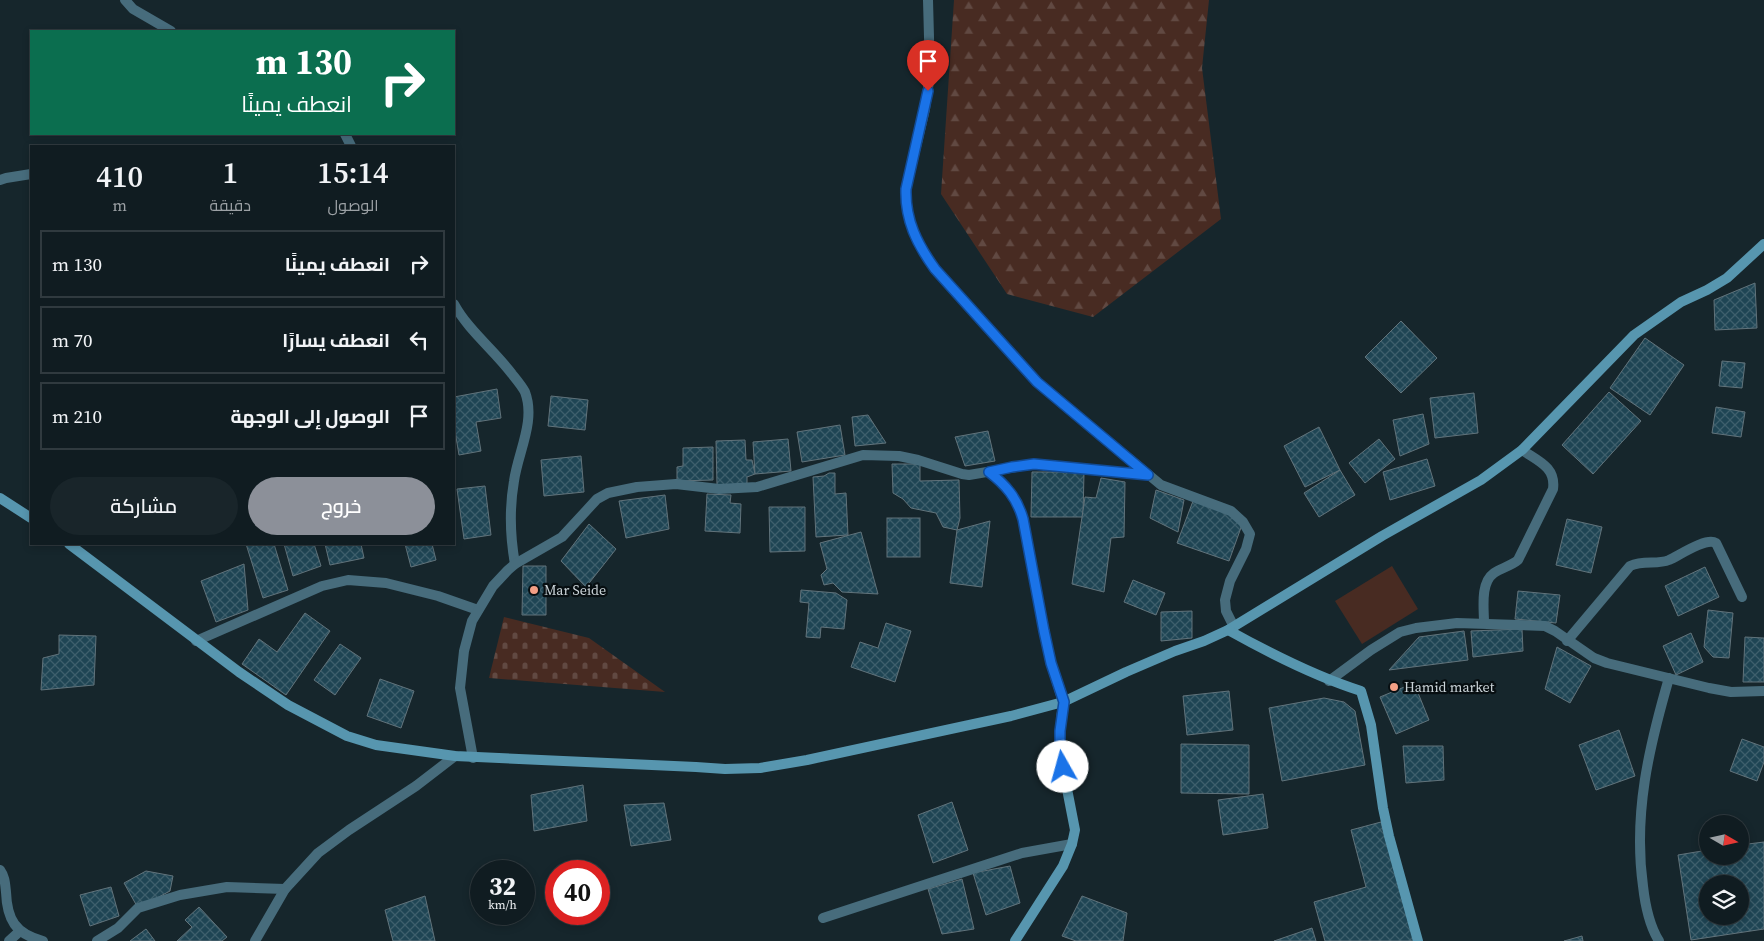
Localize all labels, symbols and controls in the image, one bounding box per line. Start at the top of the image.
text: 130 m [256,38,352,86]
pin [907,40,949,91]
icon: arrive [914,47,942,75]
icon: right [370,50,435,115]
text: انعطف يمينًا [241,89,352,119]
text: 1 [222,152,238,193]
text: 15:14 [317,152,389,193]
text: 410 [96,156,143,197]
text: m [113,194,127,216]
text: دقيقة [209,194,251,216]
text: الوصول [328,194,379,216]
icon: right [405,250,433,278]
text: 130 m [52,251,102,277]
text: انعطف يمينًا [285,251,390,277]
icon: left [405,326,433,354]
text: 70 m [52,327,93,353]
text: انعطف يسارًا [282,327,390,353]
icon: arrive [405,402,433,430]
text: 210 m [52,403,102,429]
text: الوصول إلى الوجهة [230,403,390,429]
button: مشاركة [50,477,238,535]
button: خروج [248,477,435,535]
place label: Mar Seide [544,580,606,600]
marker: Mar Seide [528,584,540,596]
place label: Hamid market [1404,677,1495,697]
marker: Hamid market [1388,681,1400,693]
position arrow [1036,740,1088,792]
north arrow [1699,815,1749,865]
map controls [1699,815,1749,925]
speed limit sign: 40 [545,860,610,925]
text: 32 [489,869,516,903]
button: layers [1699,875,1749,925]
text: km/h [488,897,517,913]

